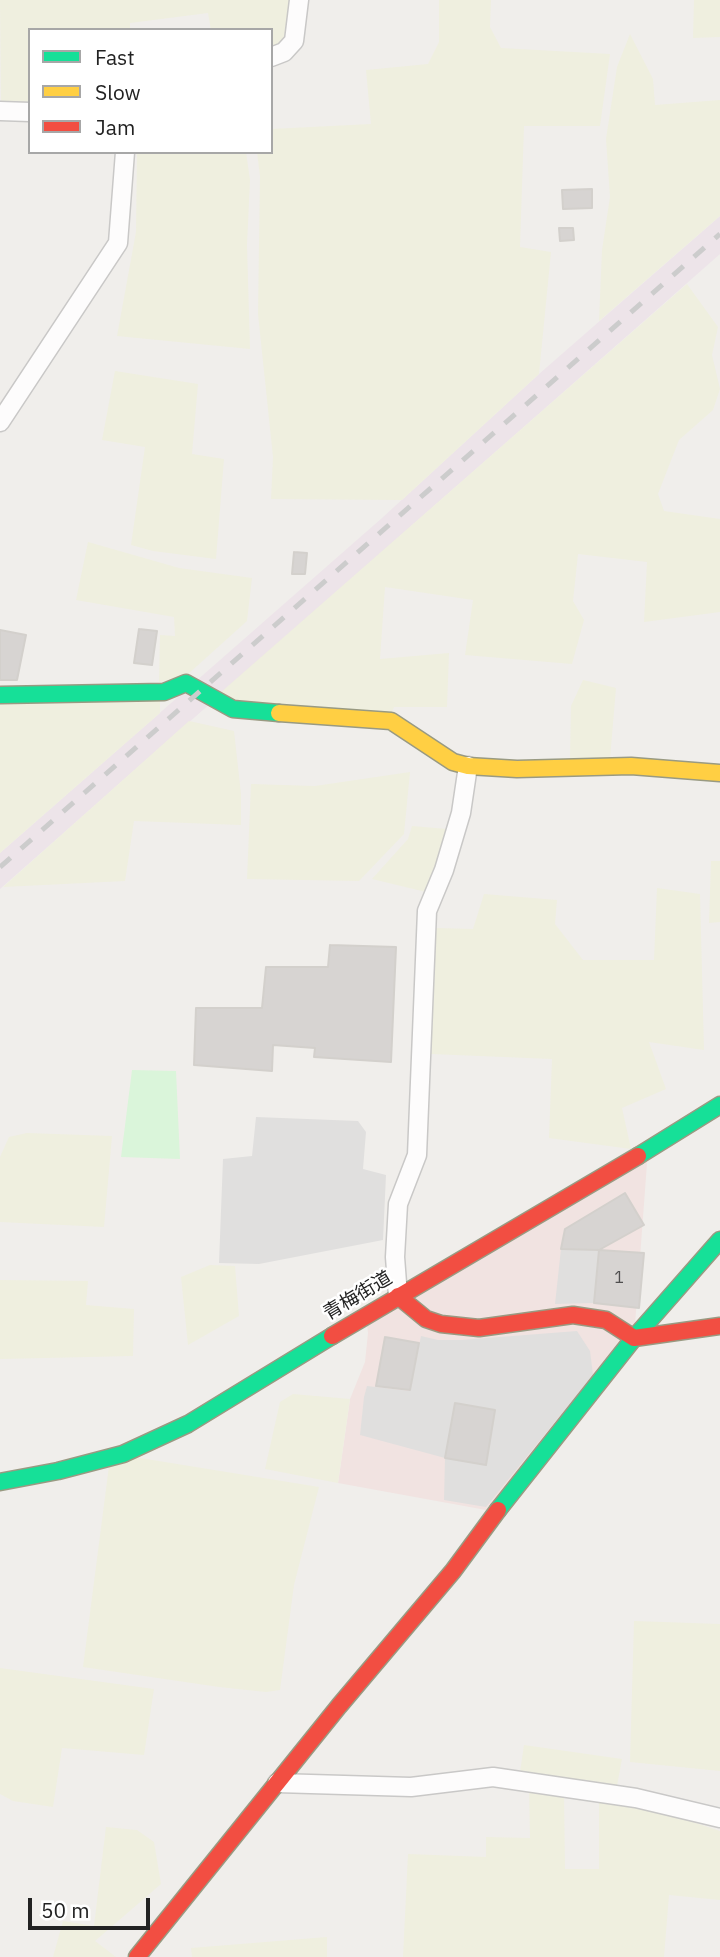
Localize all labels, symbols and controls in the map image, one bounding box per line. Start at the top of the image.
legend [28,28,273,154]
text: Fast [95,43,135,71]
text: Slow [95,78,141,106]
text: Jam [95,113,135,141]
street label: 青梅街道 [320,1267,396,1325]
house number: 1 [614,1268,624,1288]
scale bar [32,1884,154,1928]
text: 50 m [41,1896,90,1924]

